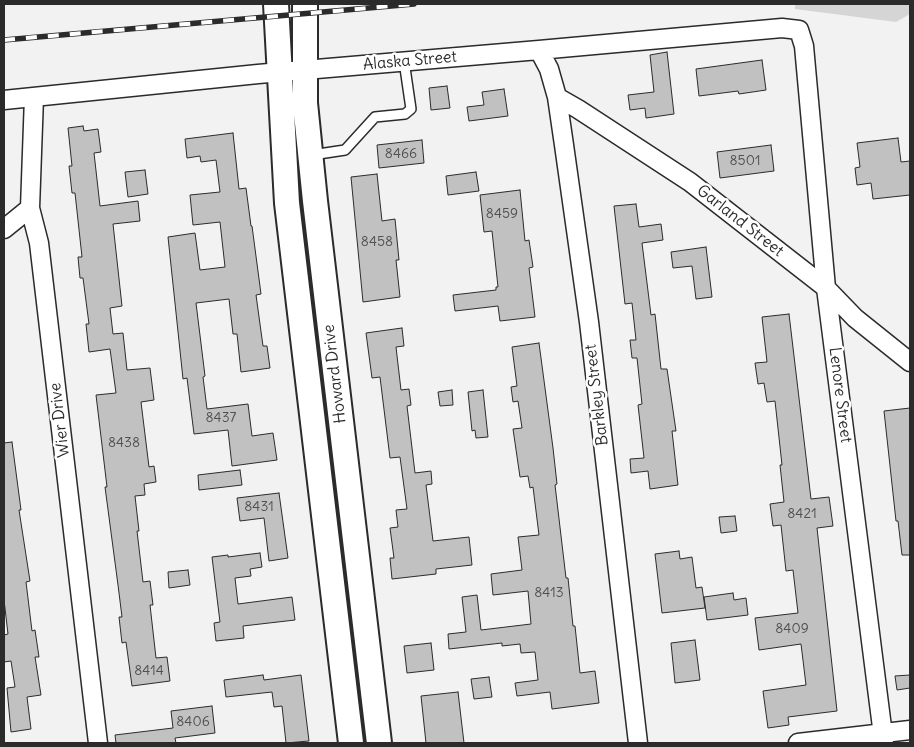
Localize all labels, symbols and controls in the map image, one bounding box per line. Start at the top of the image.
street label: Alaska Street [362,47,458,75]
house number: 8466 [385,146,417,162]
house number: 8501 [730,153,760,169]
street label: Garland Street [693,181,787,261]
house number: 8459 [486,206,518,222]
house number: 8458 [361,234,393,250]
street label: Howard Drive [319,323,351,425]
street label: Barkley Street [581,343,613,447]
street label: Lenore Street [825,346,855,444]
street label: Wier Drive [46,382,74,458]
house number: 8437 [206,410,236,426]
house number: 8438 [108,435,140,451]
house number: 8431 [244,499,274,515]
house number: 8421 [787,506,817,522]
house number: 8413 [534,585,564,601]
house number: 8409 [775,621,809,637]
house number: 8414 [134,663,164,679]
house number: 8406 [176,714,210,730]

